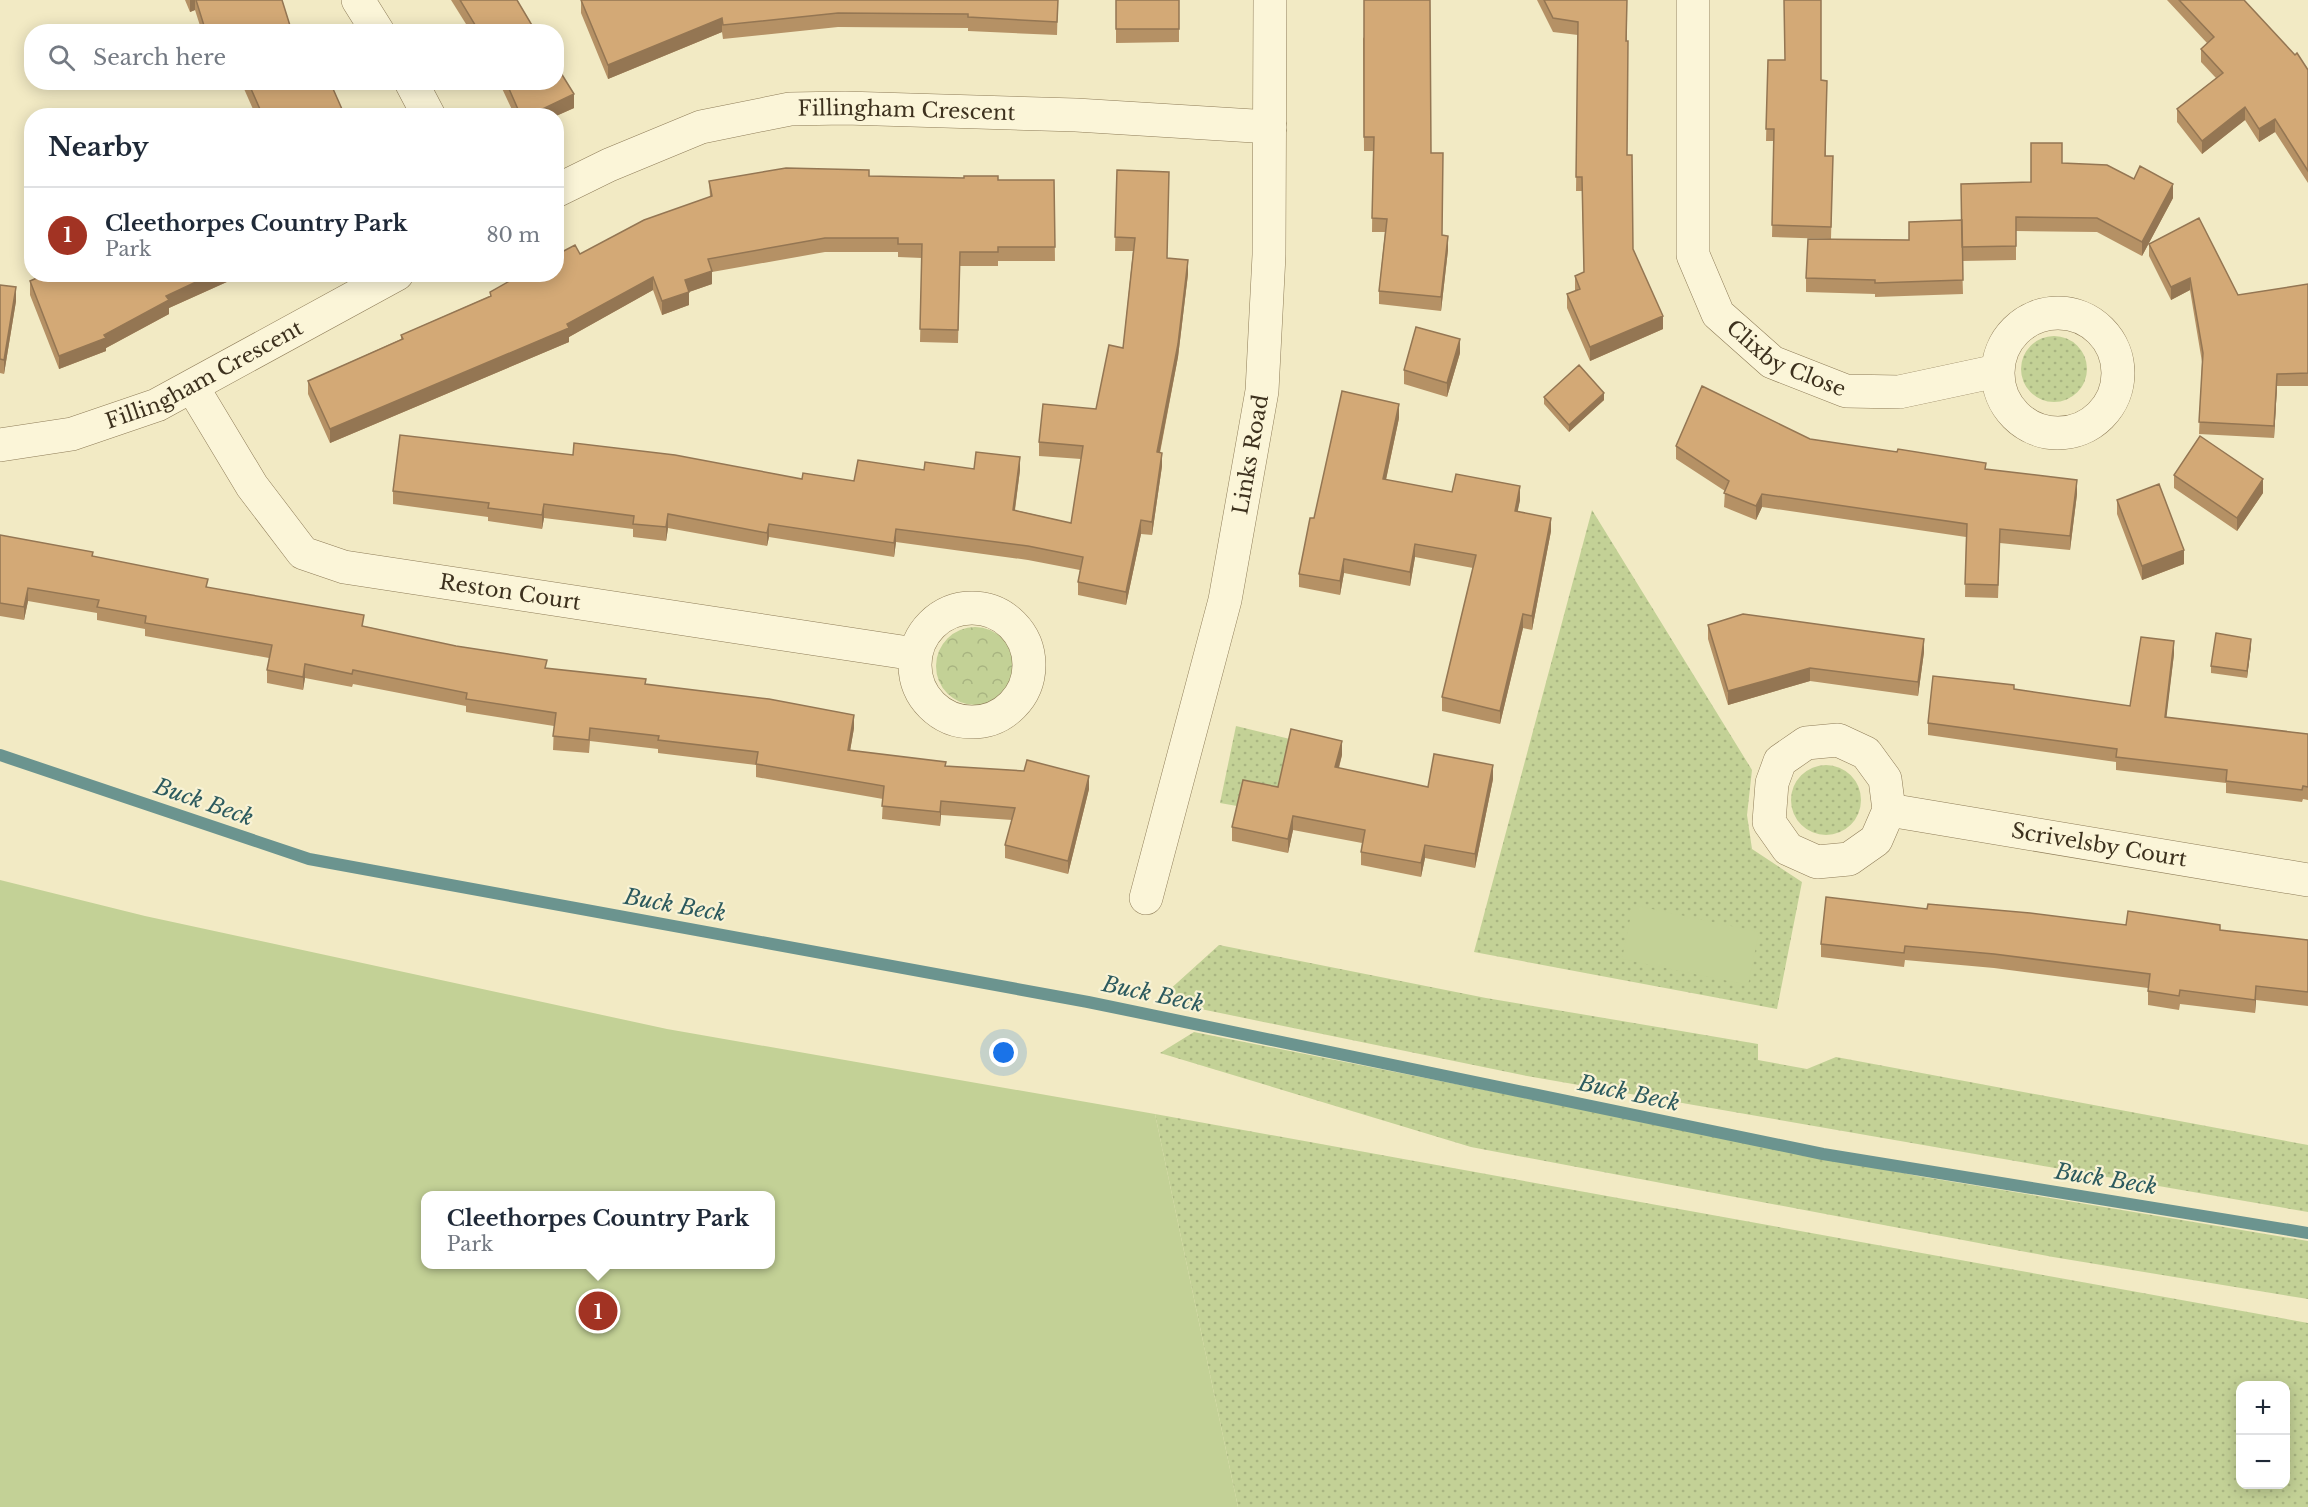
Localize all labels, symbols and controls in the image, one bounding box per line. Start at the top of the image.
search box [24,24,564,90]
icon: search [45,41,78,74]
text: Search here [93,44,226,71]
street label: Fillingham Crescent [797,95,1016,126]
text: Nearby [48,131,149,163]
text: Cleethorpes Country Park [105,210,407,237]
text: 1 [63,223,72,247]
text: 80 m [486,223,540,247]
text: Park [105,237,151,261]
street label: Fillingham Crescent [102,315,307,435]
street label: Clixby Close [1721,315,1849,403]
street label: Links Road [1227,393,1274,517]
street label: Reston Court [438,569,583,616]
water label: Buck Beck [150,772,257,832]
street label: Scrivelsby Court [2009,818,2189,873]
water label: Buck Beck [621,883,728,927]
water label: Buck Beck [1099,970,1206,1018]
your location [989,1038,1018,1067]
water label: Buck Beck [1575,1069,1682,1117]
water label: Buck Beck [2052,1157,2159,1200]
popup [421,1191,775,1269]
text: Cleethorpes Country Park [447,1205,749,1232]
text: Park [447,1232,493,1256]
pin: 1 [578,1288,618,1334]
map controls [2236,1381,2290,1489]
button: + [2236,1381,2290,1435]
button: − [2236,1435,2290,1489]

